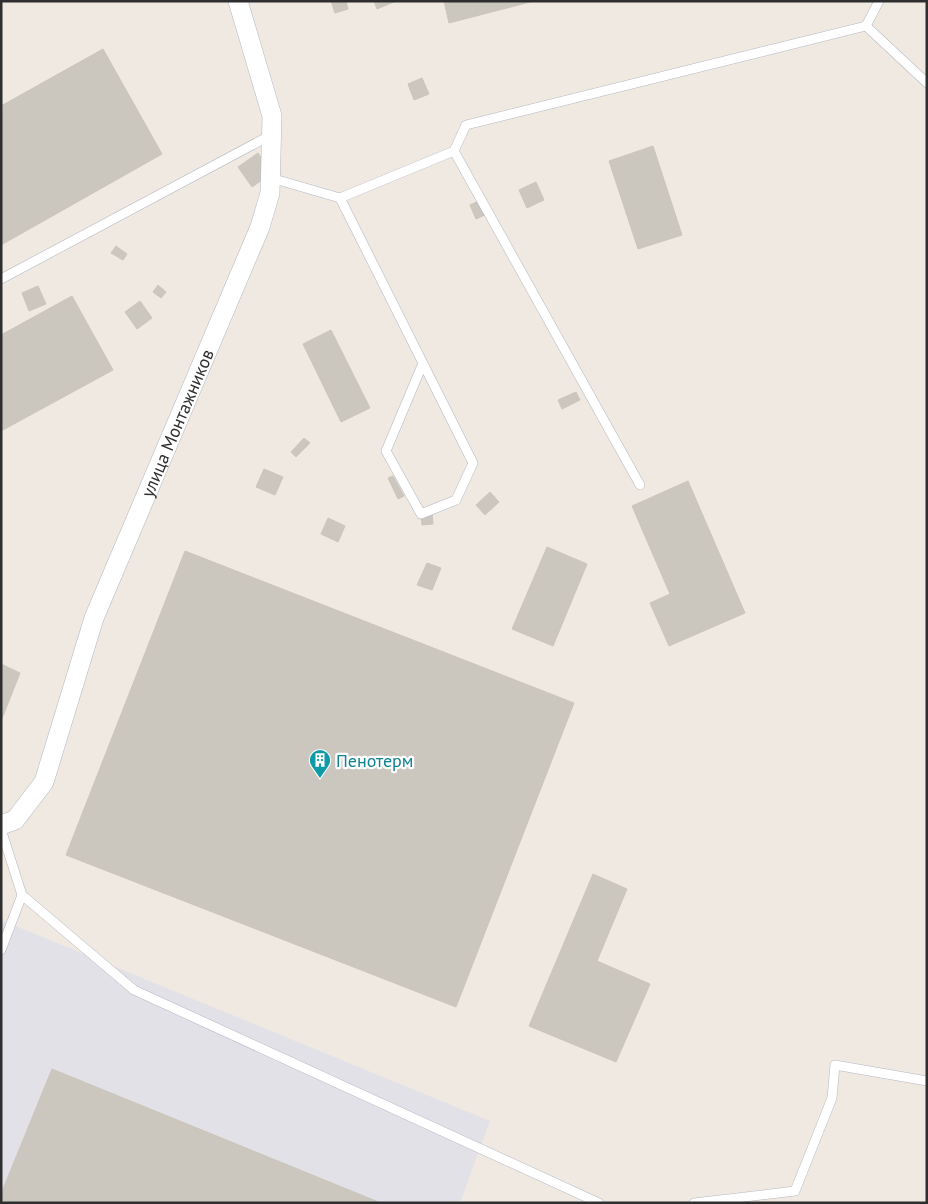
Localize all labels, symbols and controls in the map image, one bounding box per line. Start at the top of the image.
street label: улица Монтажников [135,345,218,501]
building icon: Пенотерм [308,748,332,779]
place label: Пенотерм [336,749,413,772]

